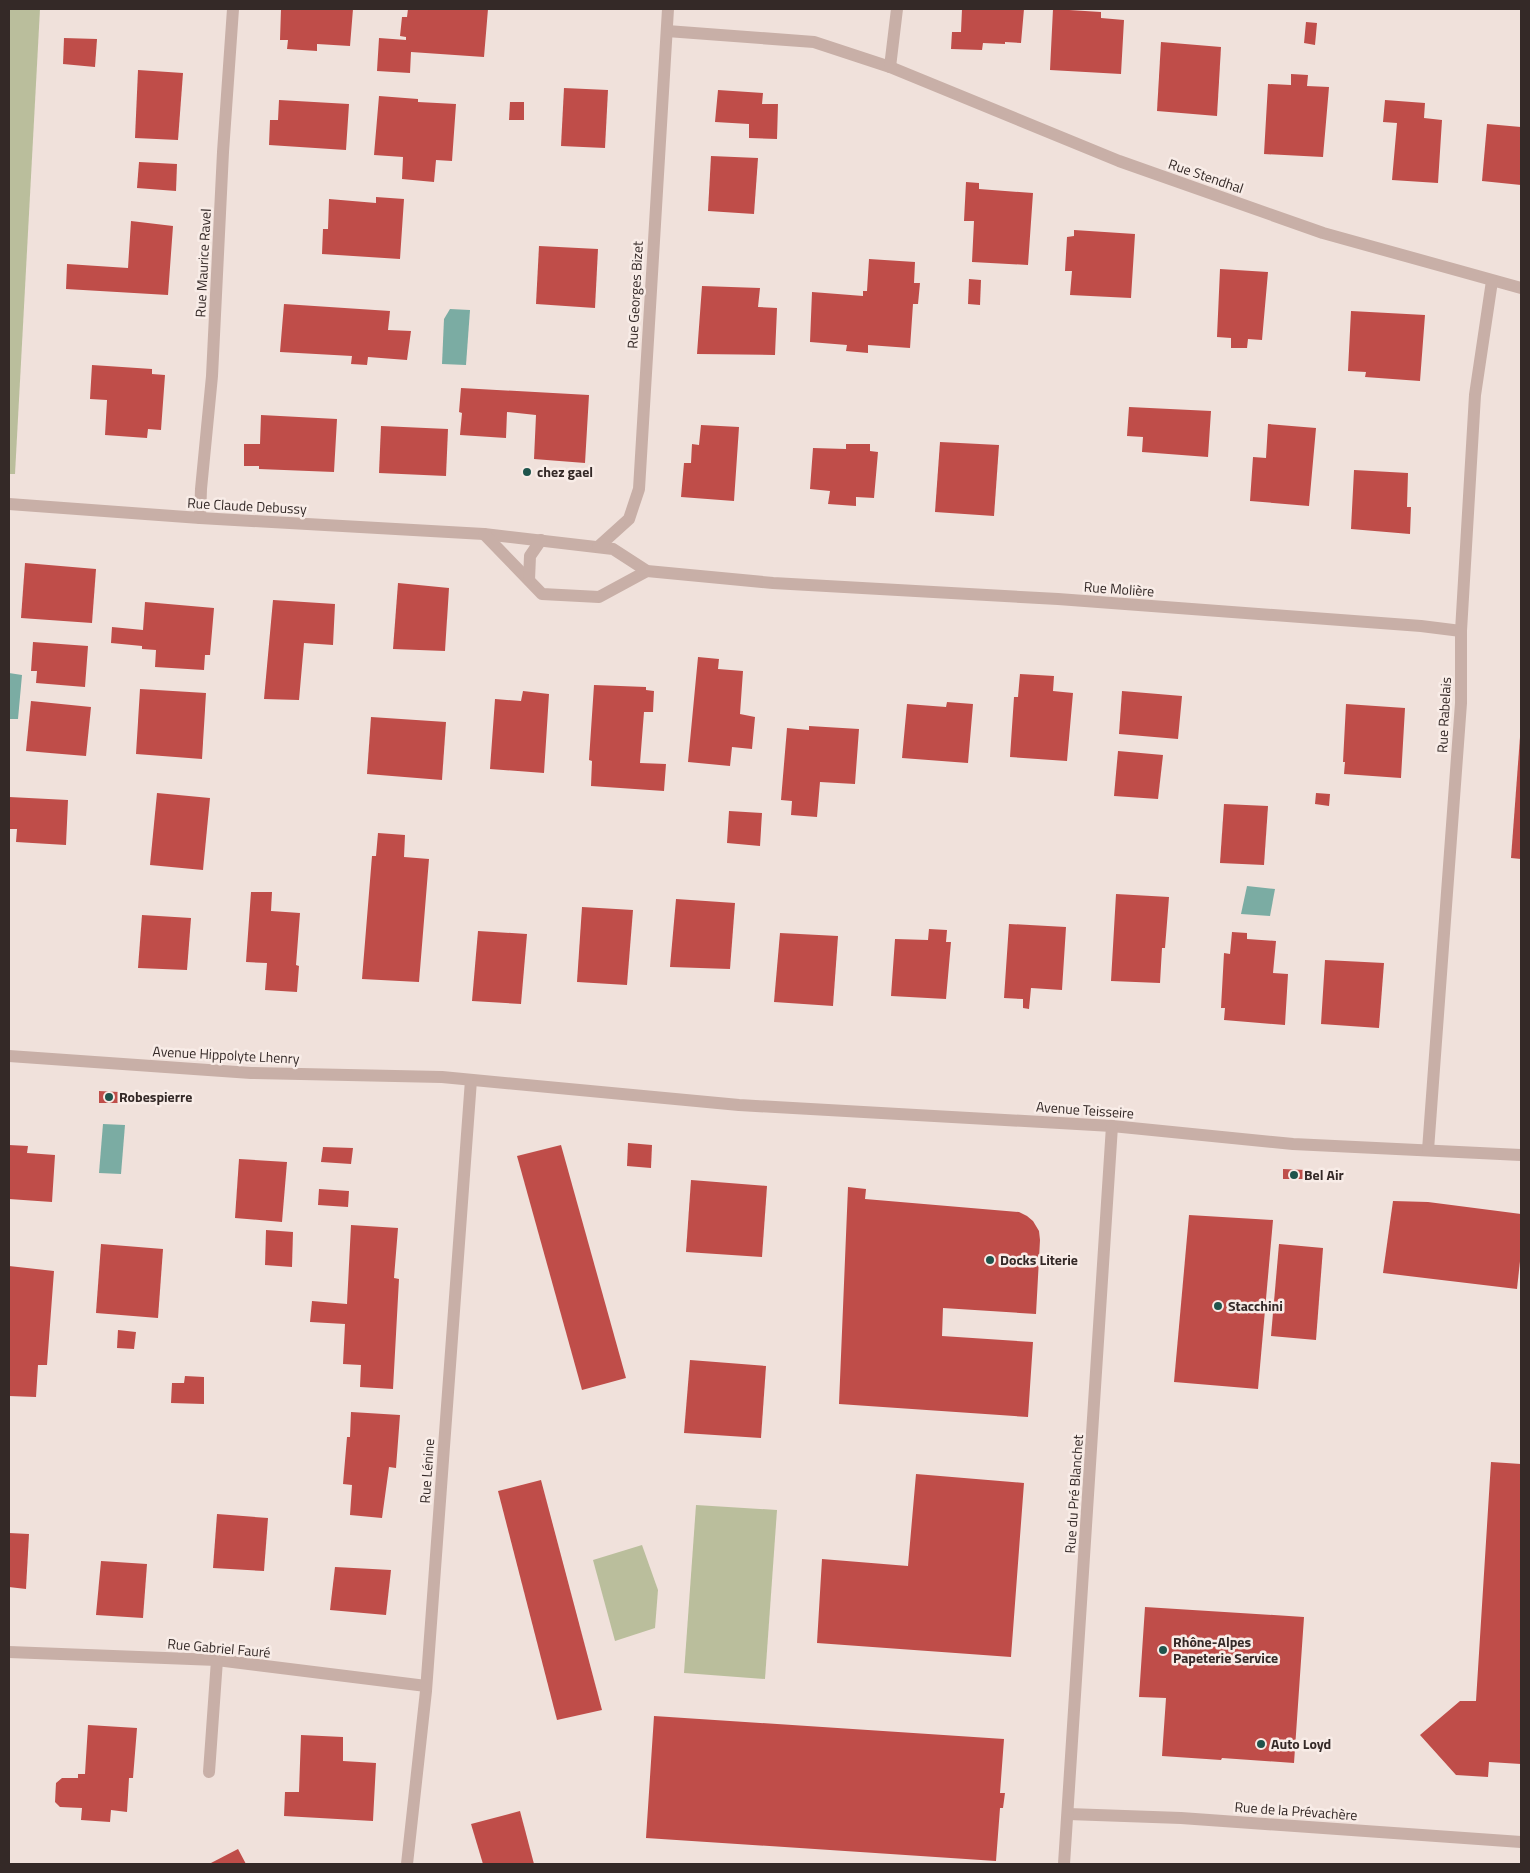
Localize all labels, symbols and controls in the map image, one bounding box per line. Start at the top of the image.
street label: Rue Stendhal [1166,153,1247,198]
street label: Rue Maurice Ravel [189,208,216,318]
street label: Rue Georges Bizet [621,241,648,349]
place label: chez gael [537,461,593,482]
marker: chez gael [521,466,533,478]
street label: Rue Claude Debussy [187,492,308,519]
street label: Rue Molière [1083,576,1155,601]
street label: Rue Rabelais [1431,676,1456,754]
street label: Avenue Hippolyte Lhenry [152,1040,300,1069]
place label: Robespierre [119,1086,192,1107]
marker: Robespierre [103,1091,115,1103]
street label: Avenue Teisseire [1035,1096,1135,1123]
place label: Bel Air [1304,1164,1344,1185]
marker: Bel Air [1288,1169,1300,1181]
place label: Docks Literie [1000,1249,1078,1270]
marker: Docks Literie [984,1254,996,1266]
place label: Stacchini [1228,1295,1283,1316]
marker: Stacchini [1212,1300,1224,1312]
street label: Rue du Pré Blanchet [1059,1434,1088,1554]
street label: Rue Lénine [414,1438,439,1504]
place label: Rhône-Alpes Papeterie Service [1173,1631,1278,1668]
street label: Rue Gabriel Fauré [167,1633,272,1662]
marker: Rhône-Alpes Papeterie Service [1157,1644,1169,1656]
place label: Auto Loyd [1271,1733,1331,1754]
marker: Auto Loyd [1255,1738,1267,1750]
street label: Rue de la Prévachère [1234,1796,1358,1825]

